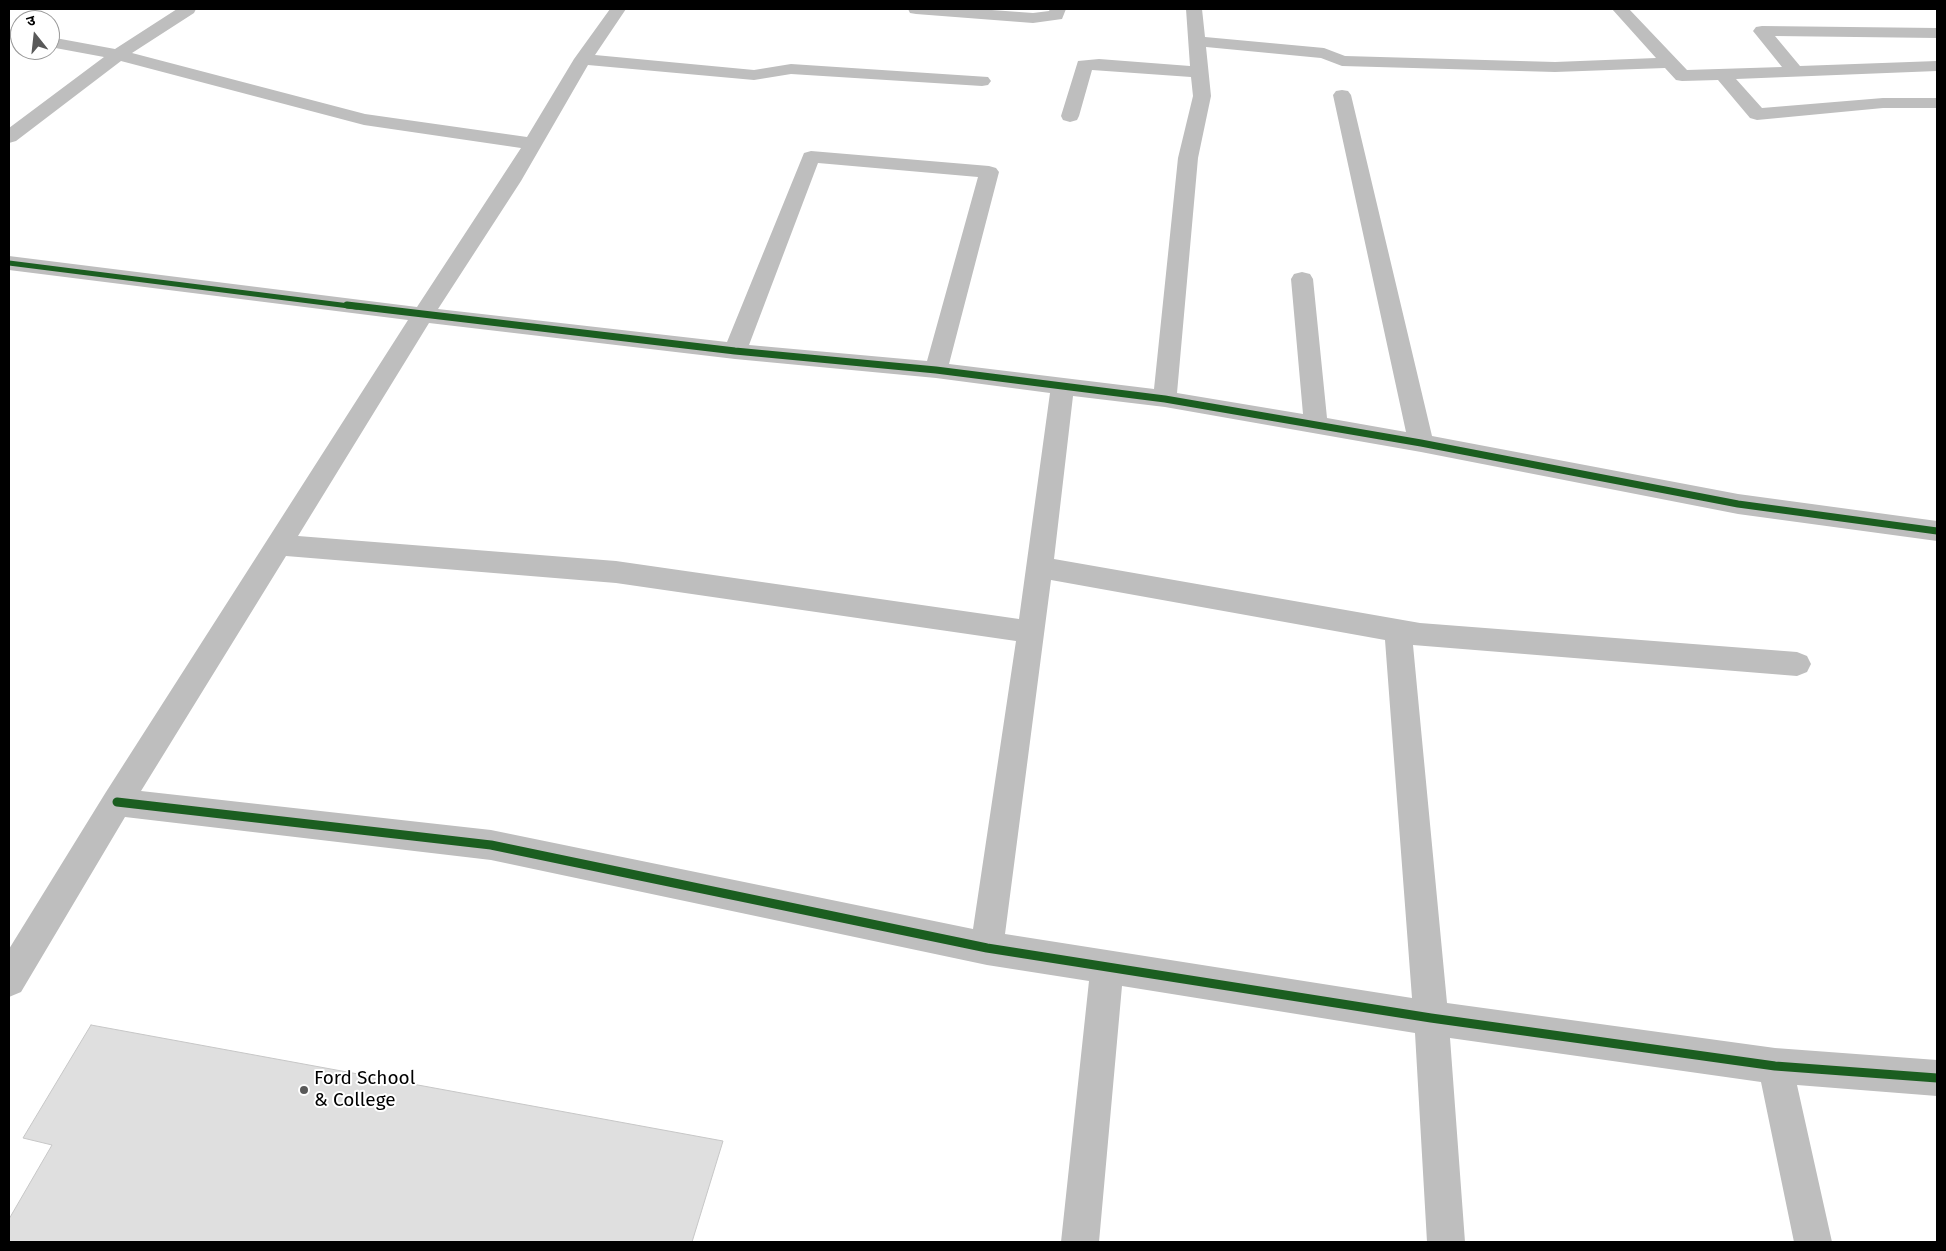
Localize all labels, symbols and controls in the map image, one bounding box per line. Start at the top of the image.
north arrow [10,10,60,60]
text: उ [25,12,37,30]
place label: Ford School & College [314,1068,415,1112]
marker: Ford School & College [298,1084,310,1096]

